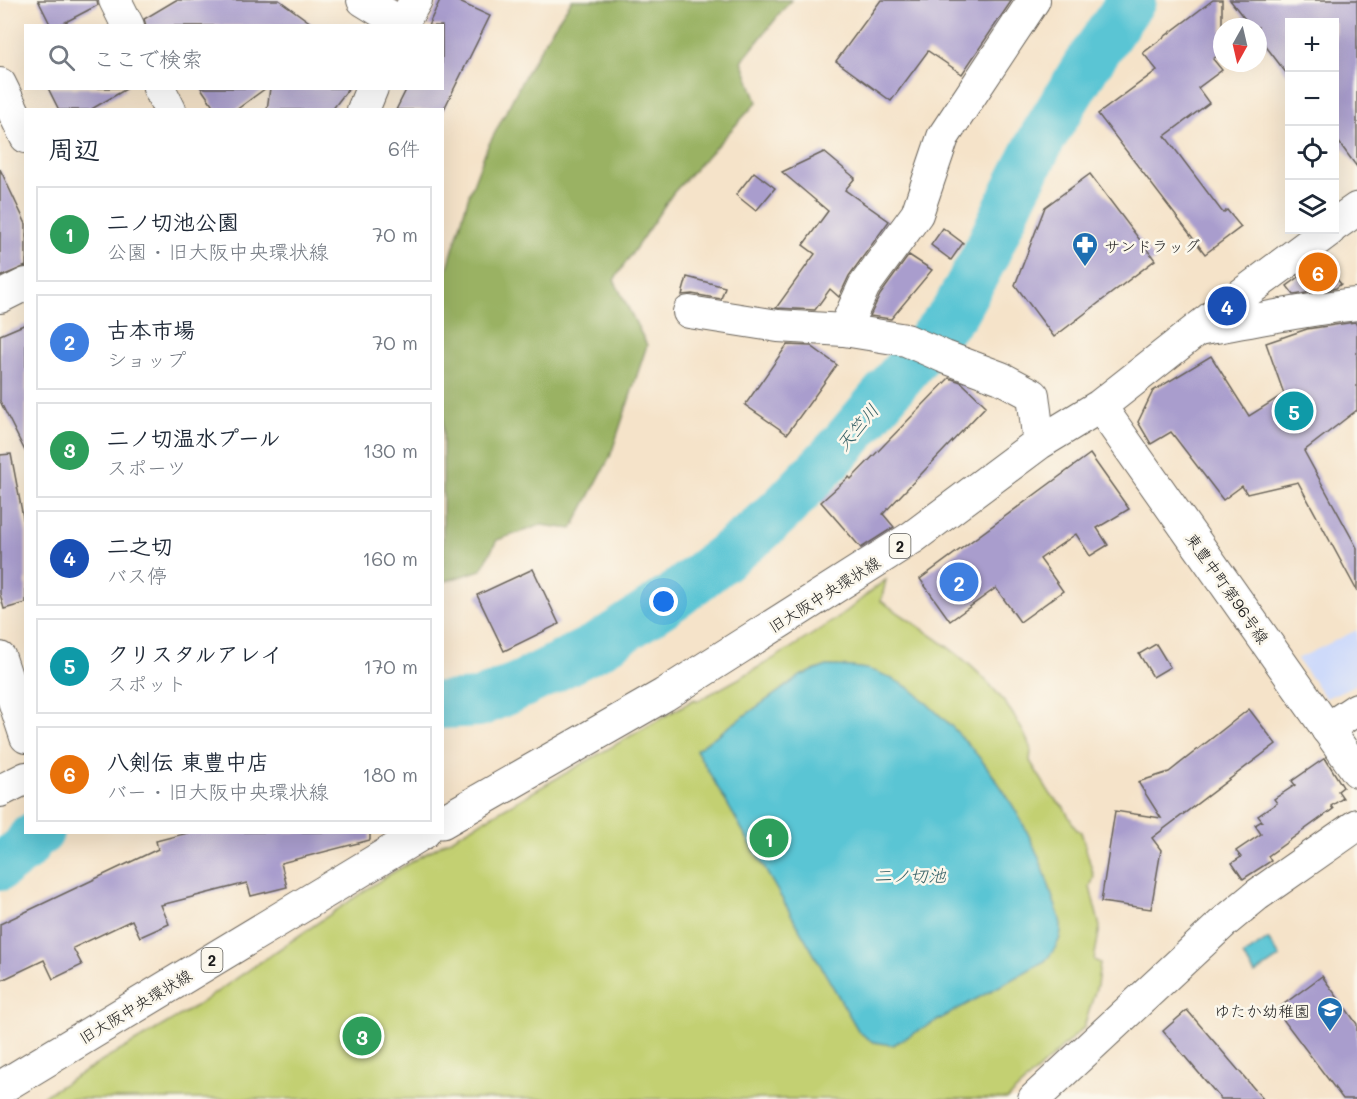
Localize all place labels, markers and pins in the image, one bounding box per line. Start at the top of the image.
pharmacy icon: サンドラッグ [1070,230,1100,268]
place label: サンドラッグ [1104,235,1200,256]
pin: 6 [1298,250,1338,294]
pin: 4 [1208,284,1246,328]
pin: 5 [1274,388,1314,434]
pin: 2 [940,560,978,604]
pin: 1 [750,816,788,860]
school or university icon: ゆたか幼稚園 [1315,995,1345,1033]
place label: ゆたか幼稚園 [1214,1000,1310,1021]
pin: 3 [342,1014,382,1058]

